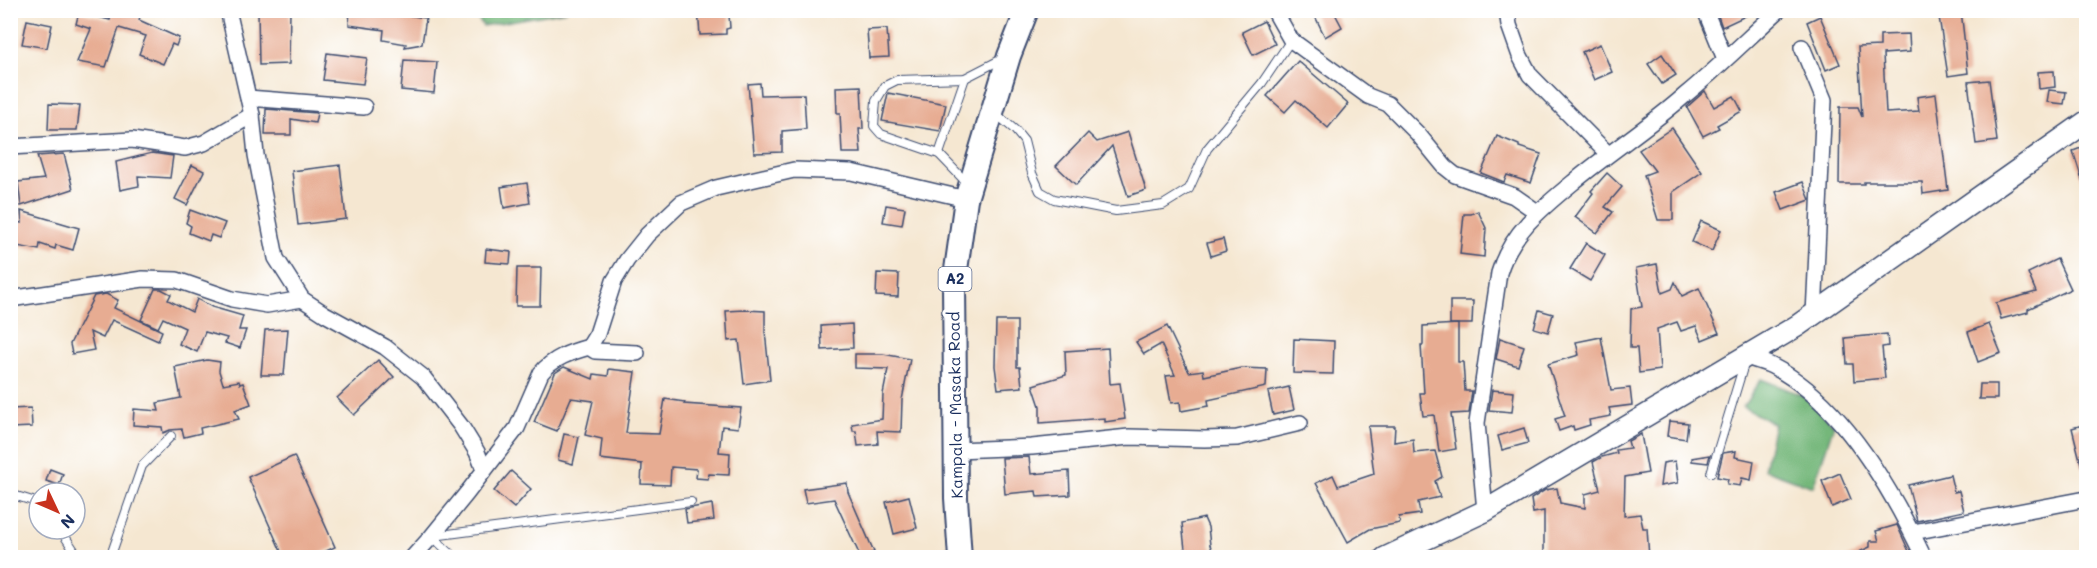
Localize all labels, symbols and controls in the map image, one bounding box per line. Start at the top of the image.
road number: A2 [938,267,972,291]
street label: Kampala - Masaka Road [942,311,967,499]
north arrow [27,481,87,541]
text: N [56,510,80,533]

